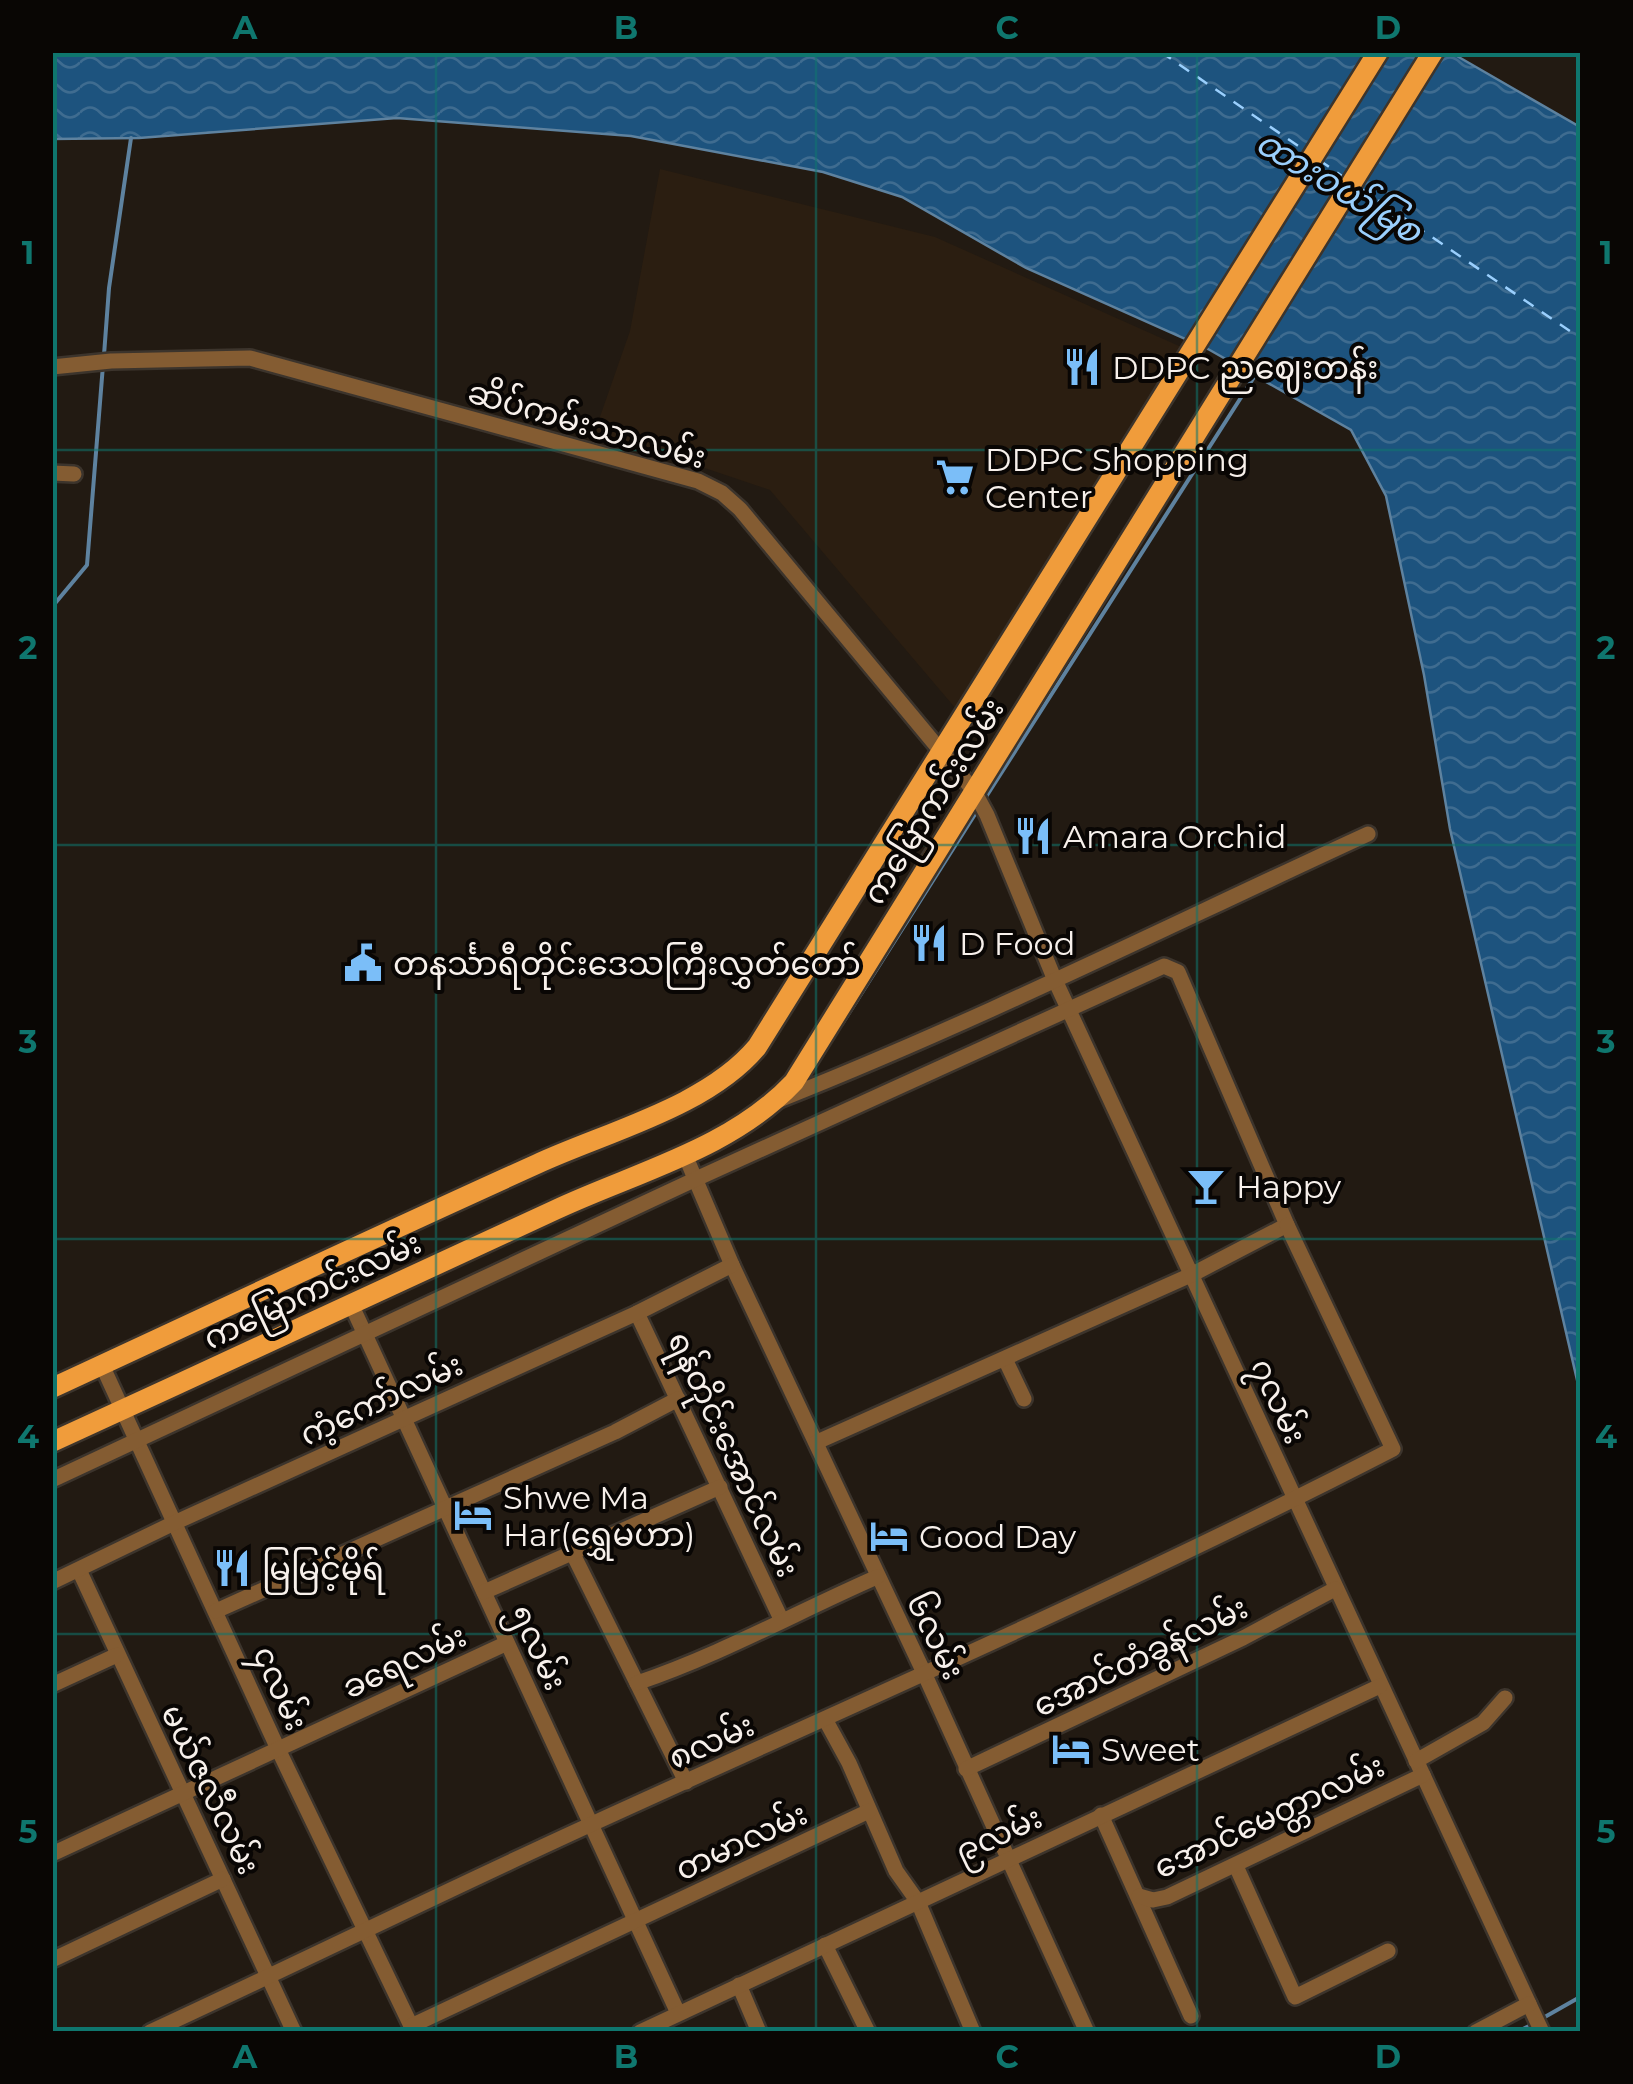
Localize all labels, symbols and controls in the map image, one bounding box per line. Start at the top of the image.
text: A [232,8,258,47]
text: B [614,8,638,47]
text: C [995,8,1019,47]
text: D [1375,8,1401,47]
water label: ထားဝယ်မြစ [1244,118,1432,260]
text: 1 [22,233,34,272]
text: 1 [1600,233,1612,272]
place label: DDPC ညဈေးတန်း [1112,345,1378,394]
restaurant icon: DDPC ညဈေးတန်း [1061,346,1103,388]
street label: ဆိပ်ကမ်းသာလမ်း [464,369,711,477]
place label: DDPC Shopping Center [985,440,1249,516]
supermarket icon: DDPC Shopping Center [934,456,976,498]
text: 2 [19,628,37,667]
text: 2 [1597,628,1615,667]
street label: ကမြောကင်းလမ်း [851,689,1018,915]
restaurant icon: Amara Orchid [1012,815,1054,857]
place label: Amara Orchid [1063,817,1287,856]
restaurant icon: D Food [908,922,950,964]
place label: D Food [959,924,1075,963]
place label: တနင်္သာရီတိုင်းဒေသကြီးလွှတ်တော် [393,941,861,990]
public building icon: တနင်္သာရီတိုင်းဒေသကြီးလွှတ်တော် [342,942,384,984]
text: 3 [18,1022,37,1061]
text: 3 [1596,1022,1615,1061]
bar icon: Happy [1185,1165,1227,1207]
place label: Happy [1236,1167,1342,1206]
street label: ကမြောကင်းလမ်း [196,1220,430,1364]
street label: ရန်တိုင်းအောင်လမ်း [654,1324,811,1586]
street label: ကံ့ကော်လမ်း [292,1342,470,1456]
street label: ၇လမ်း [1236,1351,1318,1453]
text: 4 [17,1417,39,1456]
text: 4 [1595,1417,1617,1456]
place label: Shwe Ma Har(‌‌ရွှေမဟာ) [503,1478,695,1561]
hotel icon: Shwe Ma Har(‌‌ရွှေမဟာ) [452,1494,494,1536]
hotel icon: Good Day [868,1515,910,1557]
place label: Good Day [919,1517,1077,1556]
place label: မြမြင့်မိုရ် [262,1546,386,1595]
restaurant icon: မြမြင့်မိုရ် [211,1547,253,1589]
street label: ၆လမ်း [898,1585,976,1686]
street label: အောင်တံခွန်လမ်း [1025,1585,1257,1731]
street label: ၅လမ်း [496,1597,578,1699]
street label: ခရေလမ်း [335,1613,475,1713]
street label: ၄လမ်း [239,1638,320,1739]
street label: မယ်ဇလီလမ်း [153,1696,272,1880]
street label: ၈လမ်း [661,1702,760,1777]
hotel icon: Sweet [1050,1728,1092,1770]
place label: Sweet [1101,1730,1200,1769]
street label: အောင်မေတ္တာလမ်း [1146,1743,1393,1893]
street label: တမာလမ်း [668,1791,813,1888]
street label: ၉လမ်း [947,1794,1051,1877]
text: 5 [18,1812,38,1851]
text: 5 [1596,1812,1616,1851]
text: A [232,2037,258,2076]
text: B [614,2037,638,2076]
text: C [995,2037,1019,2076]
text: D [1375,2037,1401,2076]

